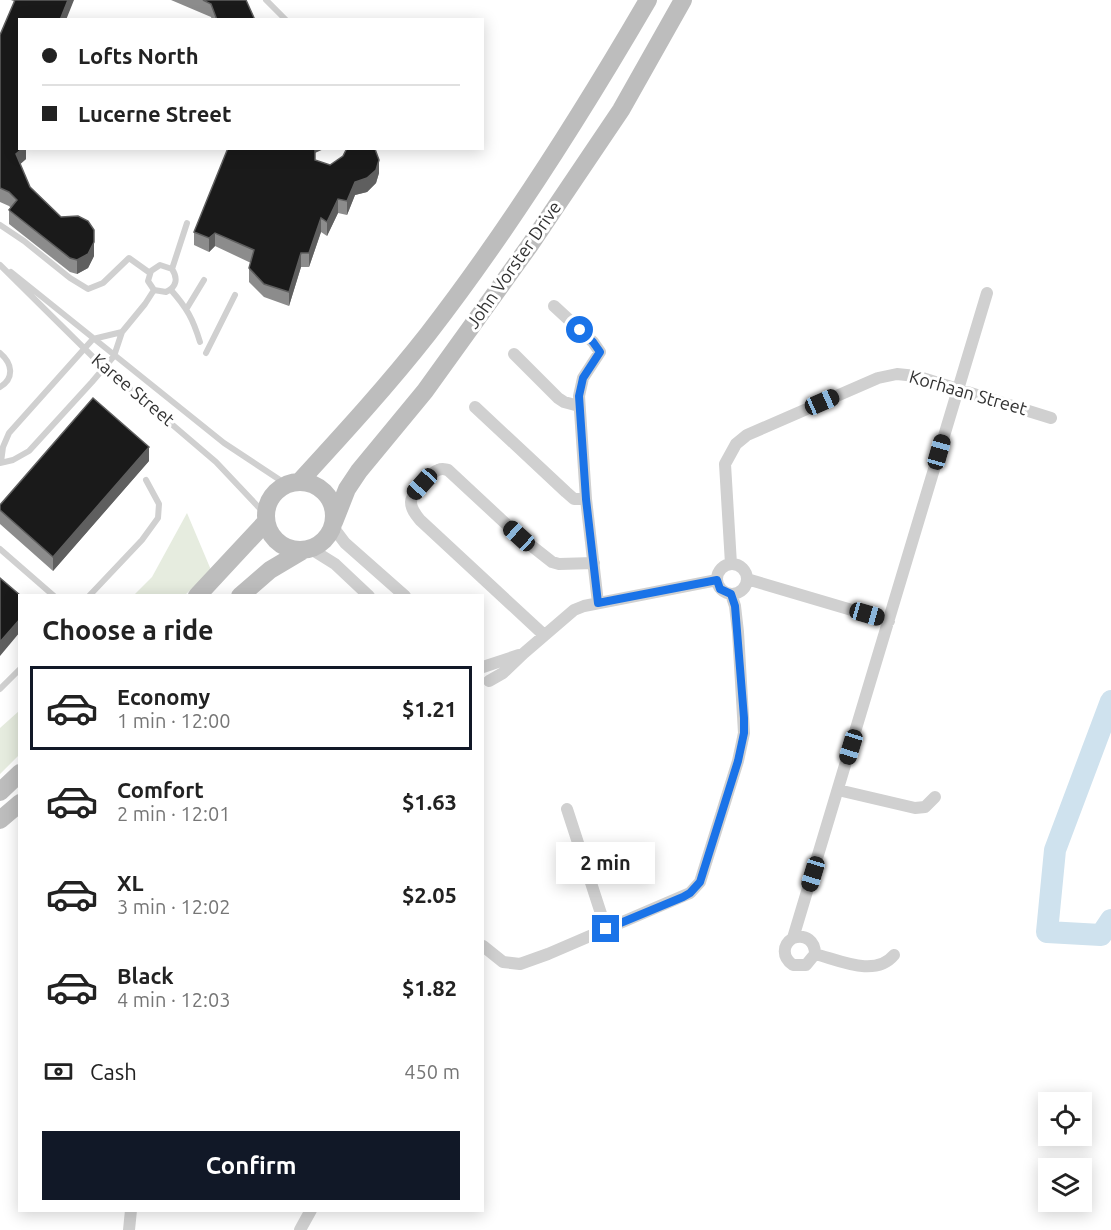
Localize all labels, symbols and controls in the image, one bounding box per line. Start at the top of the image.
text: Lofts North [78,43,199,68]
text: Lucerne Street [78,101,232,126]
street label: John Vorster Drive [462,197,565,332]
route start [566,316,593,343]
street label: Karee Street [88,349,179,429]
street label: Korhaan Street [907,366,1029,418]
car [802,386,842,418]
car [925,432,953,472]
car [403,465,441,503]
car [500,517,538,555]
car [847,600,887,628]
text: Choose a ride [42,615,214,645]
icon: car [45,681,99,735]
text: Economy [117,684,210,709]
text: $1.21 [402,696,457,721]
text: 1 min · 12:00 [117,709,231,732]
car [837,727,865,767]
icon: car [45,774,99,828]
text: Comfort [117,777,204,802]
text: $1.63 [402,789,457,814]
text: 2 min · 12:01 [117,802,231,825]
callout: 2 min [556,842,656,884]
text: 2 min [580,851,631,874]
car [799,854,827,894]
icon: car [45,867,99,921]
text: XL [117,870,144,895]
text: $2.05 [402,882,457,907]
text: 3 min · 12:02 [117,895,231,918]
route end [592,915,619,942]
icon: car [45,960,99,1014]
text: Black [117,963,174,988]
text: $1.82 [402,975,457,1000]
text: 4 min · 12:03 [117,988,231,1011]
icon: cash [42,1055,75,1088]
text: Cash [90,1059,137,1084]
text: 450 m [404,1060,460,1083]
map controls [1038,1092,1092,1212]
button: locate [1038,1092,1092,1146]
button: Confirm [42,1131,460,1200]
button: layers [1038,1158,1092,1212]

